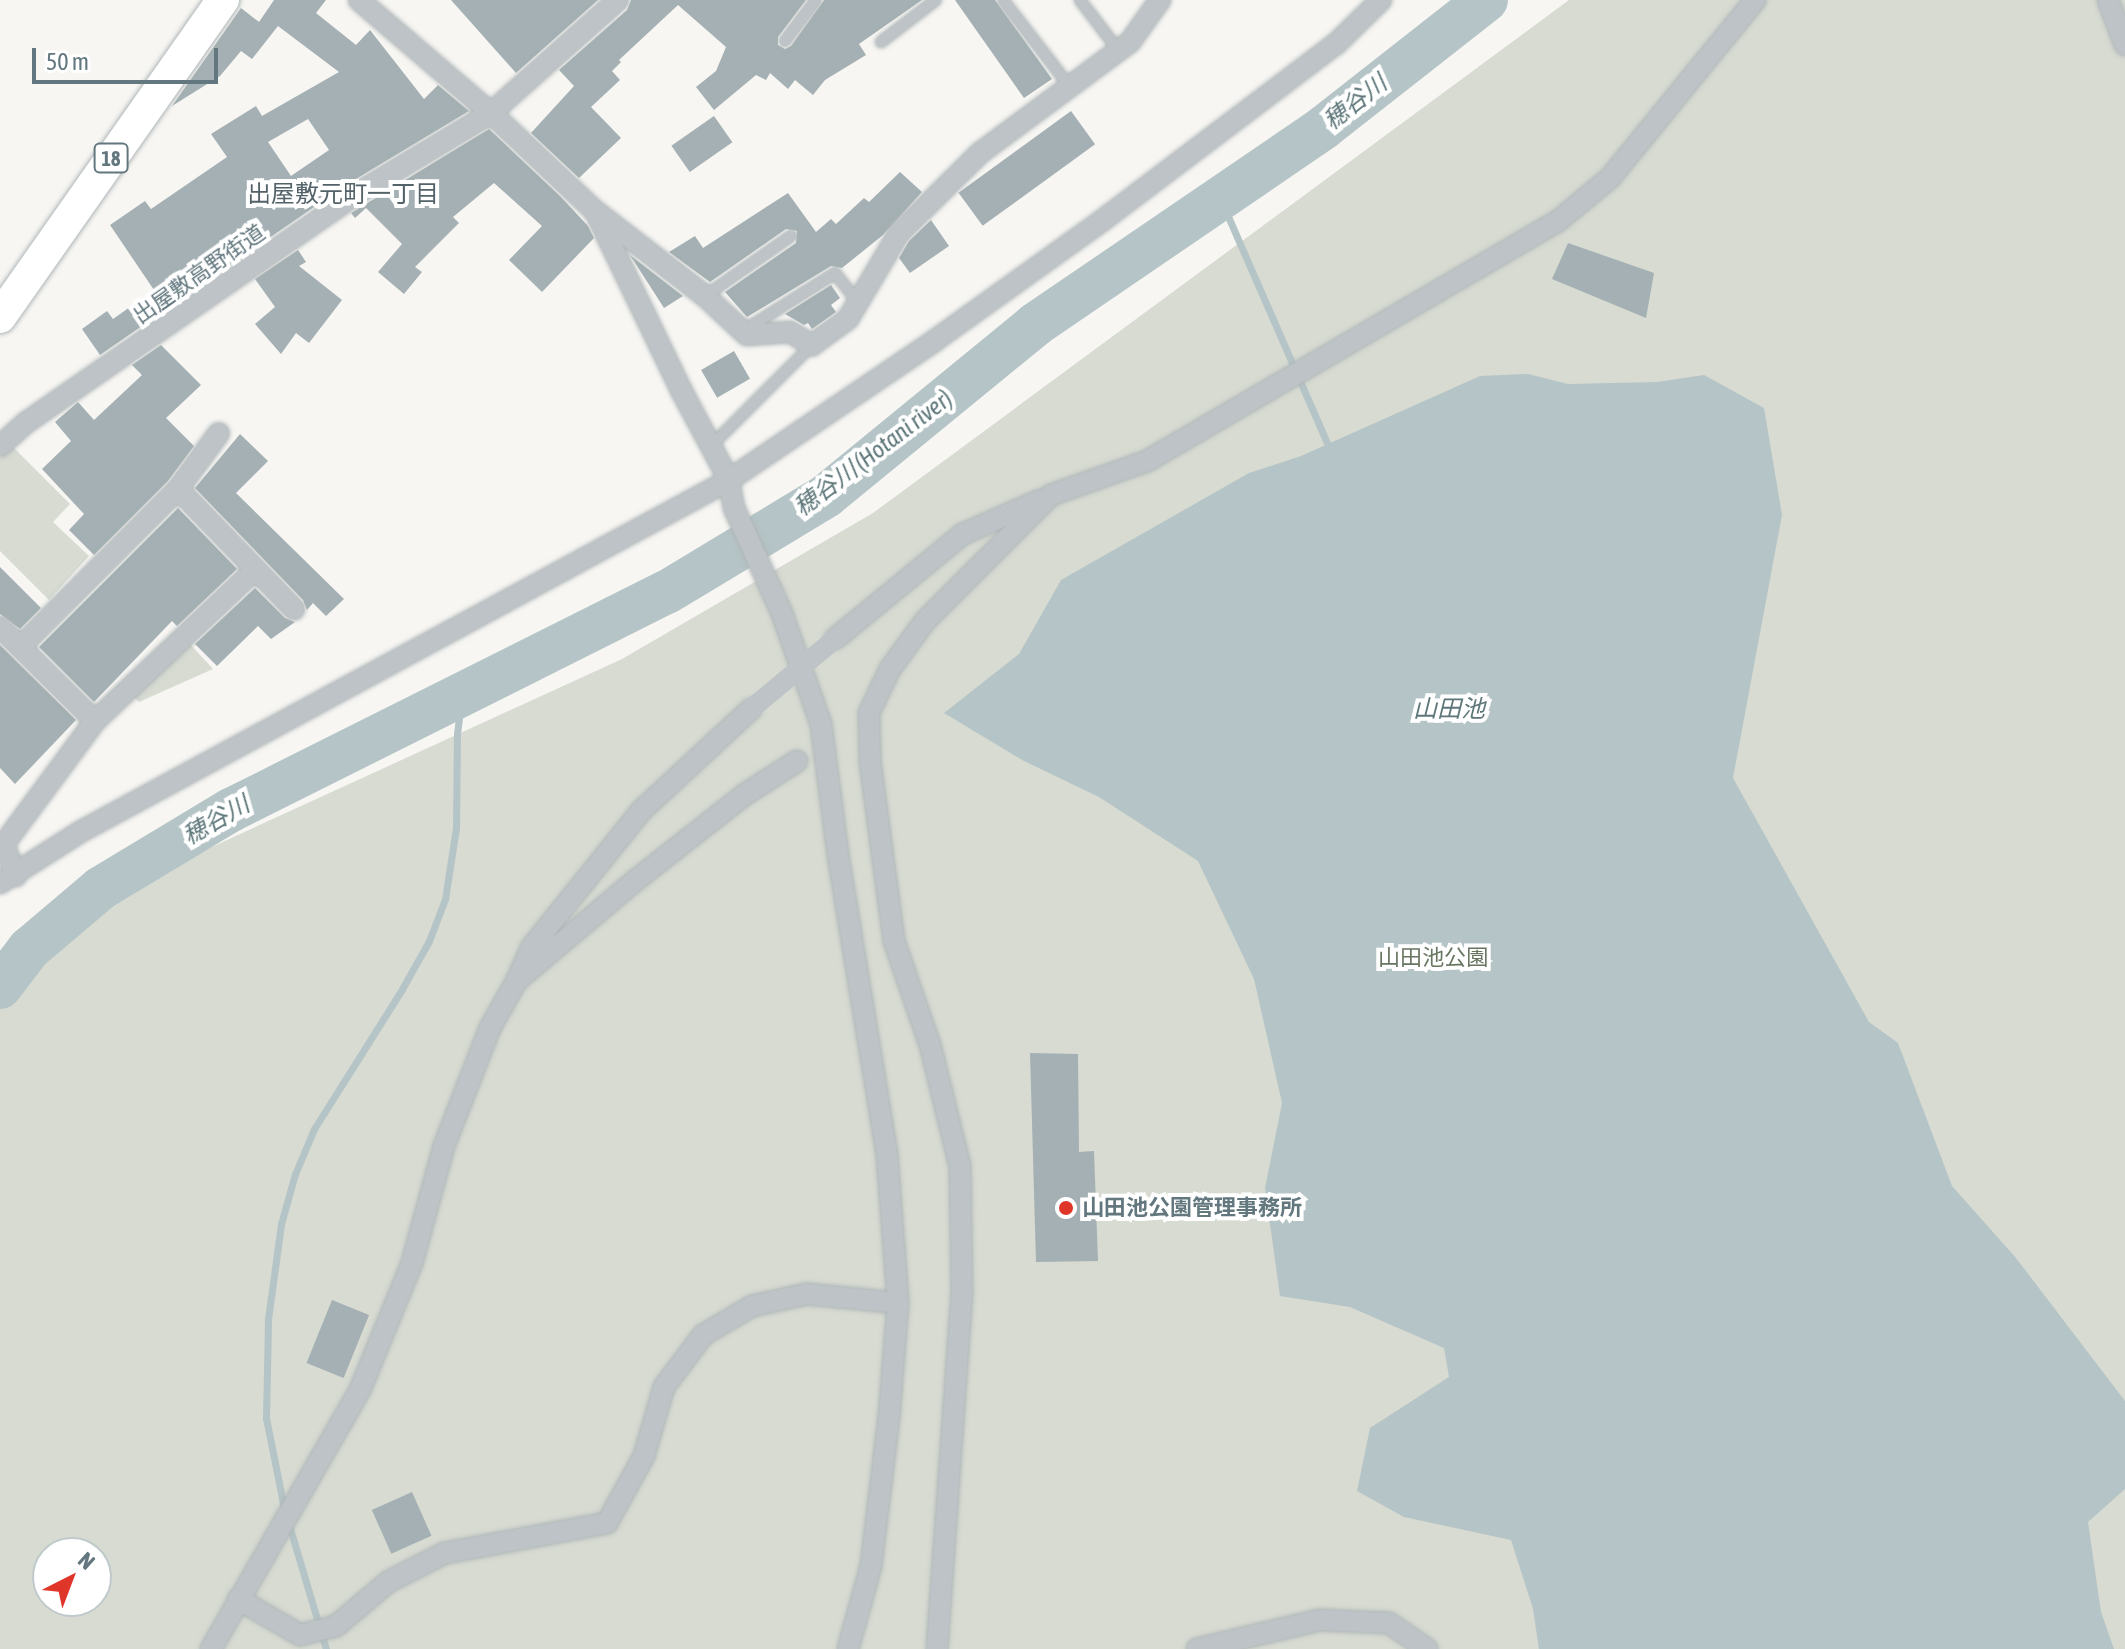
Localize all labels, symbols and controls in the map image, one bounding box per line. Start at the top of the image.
scale bar [36,32,222,82]
text: 50 m [46,48,89,75]
water label: 穂谷川 [1318,68,1392,136]
road number: 18 [93,142,129,174]
district label: 出屋敷元町一丁目 [247,180,439,208]
street label: 出屋敷高野街道 [128,219,270,329]
water label: 穂谷川 (Hotani river) [788,384,958,522]
water label: 山田池 [1413,695,1485,723]
water label: 穂谷川 [178,790,254,850]
park label: 山田池公園 [1378,945,1488,971]
place label: 山田池公園管理事務所 [1082,1195,1302,1221]
marker: 山田池公園管理事務所 [1057,1199,1075,1217]
north arrow [32,1537,112,1617]
text: N [73,1547,100,1575]

